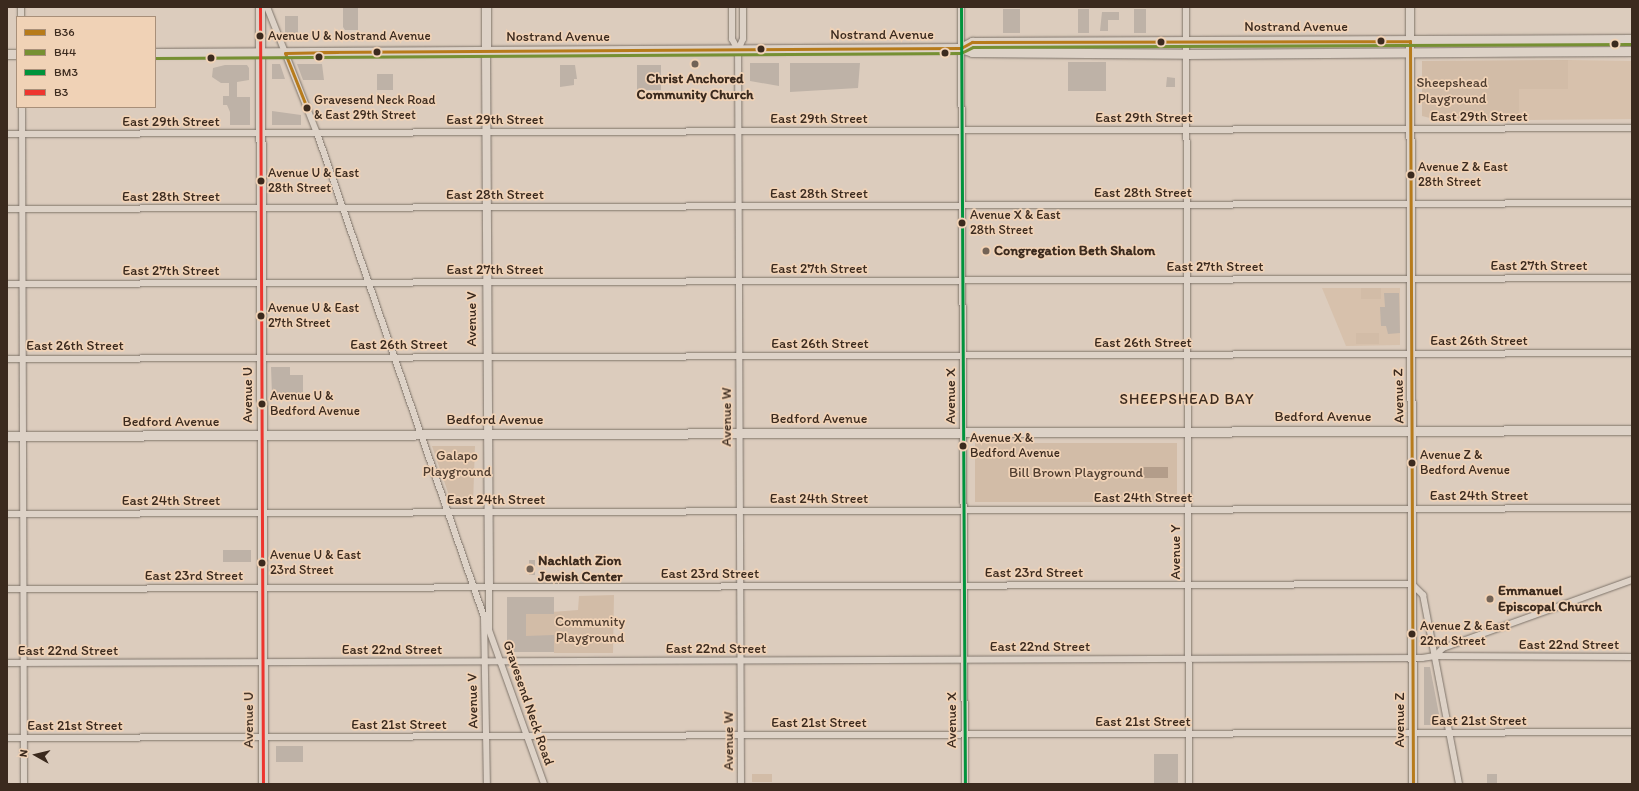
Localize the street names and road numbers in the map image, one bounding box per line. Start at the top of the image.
street label: Nostrand Avenue [1245,19,1347,35]
street label: Nostrand Avenue [831,27,933,43]
street label: Nostrand Avenue [507,29,609,45]
street label: East 29th Street [1431,109,1527,125]
street label: East 29th Street [1096,110,1192,126]
street label: East 29th Street [771,111,867,127]
street label: East 29th Street [447,112,543,128]
street label: East 29th Street [123,114,219,130]
street label: East 28th Street [1094,185,1192,201]
street label: East 28th Street [770,186,868,202]
street label: East 28th Street [446,187,544,203]
street label: East 28th Street [122,189,220,205]
street label: East 27th Street [1491,258,1587,274]
street label: East 27th Street [1167,259,1263,275]
street label: East 27th Street [771,261,867,277]
street label: East 27th Street [447,262,543,278]
street label: East 27th Street [123,263,219,279]
street label: Avenue V [464,291,480,347]
street label: East 26th Street [1431,333,1527,349]
street label: East 26th Street [1095,335,1191,351]
street label: East 26th Street [772,336,868,352]
street label: East 26th Street [351,337,447,353]
street label: East 26th Street [27,338,123,354]
street label: Avenue U [240,367,256,423]
street label: Avenue X [943,368,959,424]
street label: Avenue Z [1390,368,1408,424]
street label: Avenue W [719,388,735,446]
street label: Bedford Avenue [1275,409,1371,425]
street label: Bedford Avenue [771,411,867,427]
street label: Bedford Avenue [447,412,543,428]
street label: Bedford Avenue [123,414,219,430]
street label: East 24th Street [1430,488,1528,504]
street label: East 24th Street [1094,490,1192,506]
street label: East 24th Street [770,491,868,507]
street label: East 24th Street [447,492,545,508]
street label: East 24th Street [122,493,220,509]
street label: Avenue Y [1168,525,1184,579]
street label: East 23rd Street [985,565,1083,581]
street label: East 23rd Street [661,566,759,582]
street label: East 23rd Street [145,568,243,584]
street label: East 22nd Street [1519,637,1619,653]
street label: Gravesend Neck Road [499,639,557,767]
street label: East 22nd Street [990,639,1090,655]
street label: East 22nd Street [666,641,766,657]
street label: East 22nd Street [342,642,442,658]
street label: East 22nd Street [18,643,118,659]
street label: Avenue V [464,673,482,729]
street label: Avenue U [241,692,257,748]
street label: Avenue X [944,692,960,748]
street label: Avenue Z [1392,693,1408,747]
street label: Avenue W [721,712,737,770]
street label: East 21st Street [1431,713,1527,729]
street label: East 21st Street [1095,714,1191,730]
street label: East 21st Street [771,715,867,731]
street label: East 21st Street [351,717,447,733]
street label: East 21st Street [27,718,123,734]

